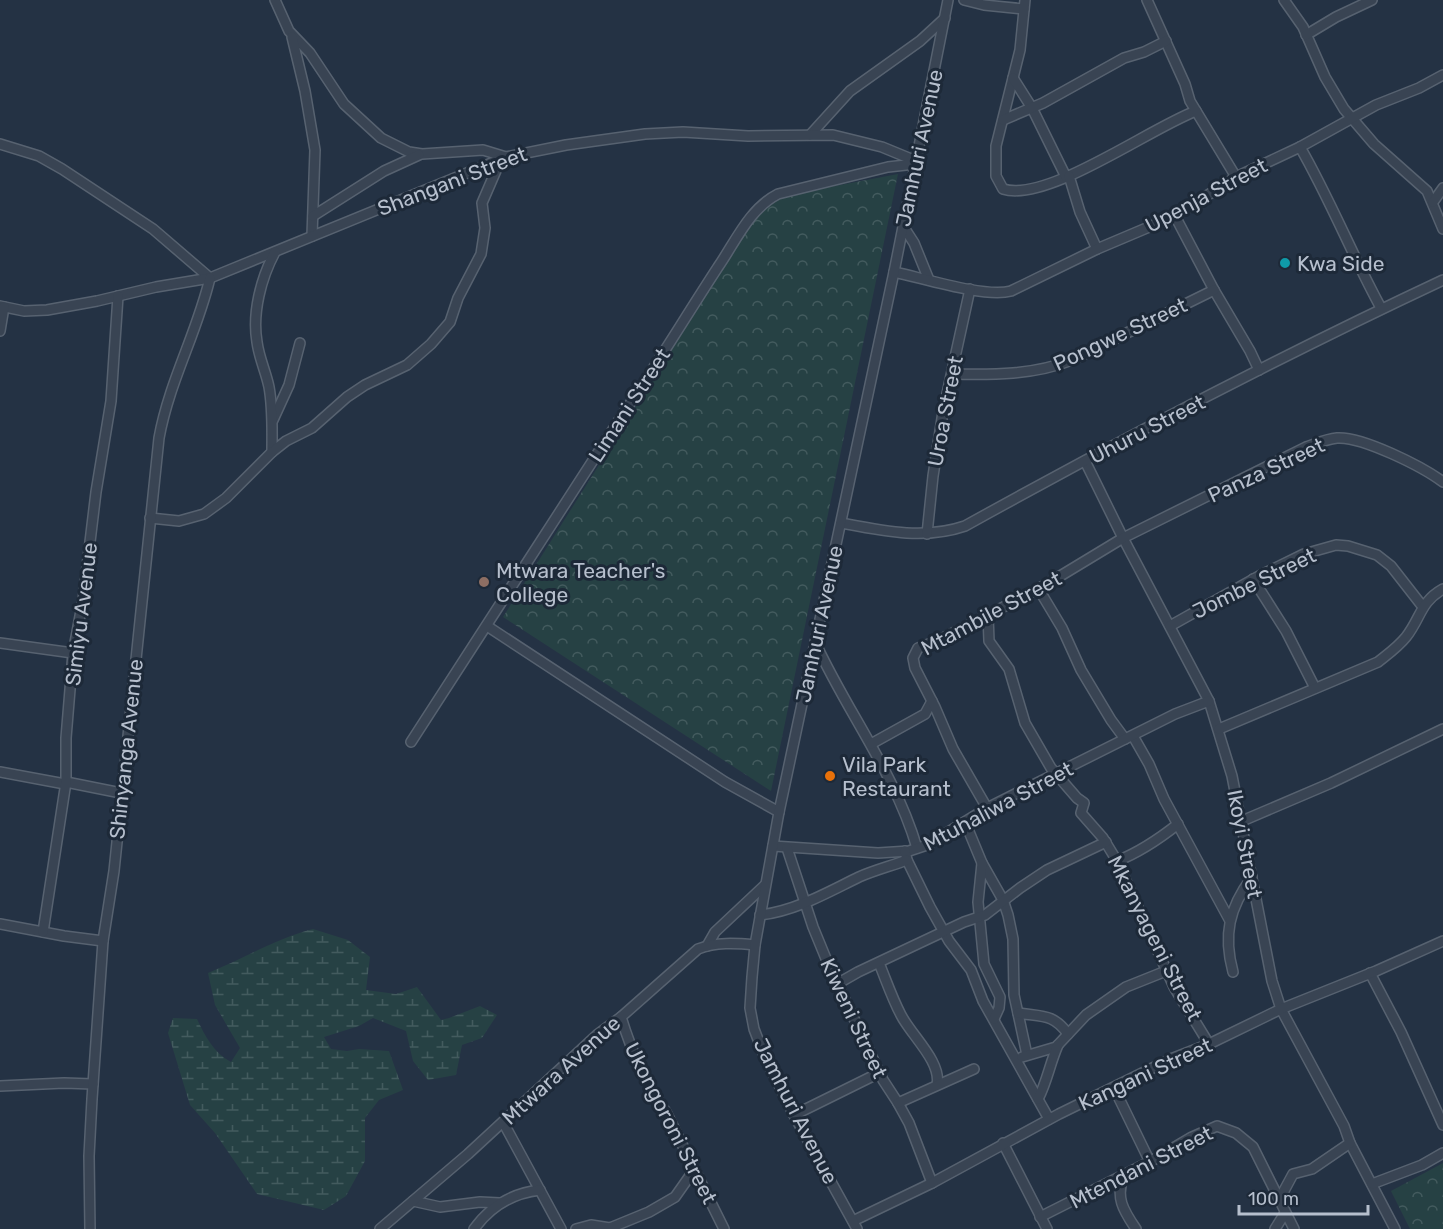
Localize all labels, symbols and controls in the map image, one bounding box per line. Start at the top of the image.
street label: Jamhuri Avenue [890,67,948,229]
street label: Shangani Street [374,141,530,221]
street label: Upenja Street [1141,152,1271,238]
place label: Kwa Side [1297,251,1384,276]
marker: Kwa Side [1278,256,1292,270]
street label: Pongwe Street [1049,292,1191,376]
street label: Limani Street [583,343,675,467]
street label: Uroa Street [922,354,968,468]
street label: Uhuru Street [1085,389,1209,469]
street label: Panza Street [1204,432,1328,508]
street label: Simiyu Avenue [60,541,102,687]
street label: Jombe Street [1188,542,1320,624]
street label: Jamhuri Avenue [790,543,848,705]
place label: Mtwara Teacher's College [496,558,665,607]
street label: Mtambile Street [917,565,1065,661]
marker: Mtwara Teacher's College [477,575,491,589]
street label: Shinyanga Avenue [104,658,148,840]
place label: Vila Park Restaurant [842,752,951,801]
street label: Mtuhaliwa Street [919,756,1077,856]
marker: Vila Park Restaurant [823,769,837,783]
street label: Ikoyi Street [1222,788,1268,900]
street label: Mkanyageni Street [1103,851,1207,1025]
street label: Kiweni Street [815,954,893,1082]
street label: Mtwara Avenue [497,1010,625,1130]
street label: Kangani Street [1074,1032,1216,1116]
street label: Jamhuri Avenue [749,1034,843,1188]
street label: Ukongoroni Street [619,1038,723,1208]
street label: Mtendani Street [1065,1120,1217,1214]
scale bar [1239,1178,1368,1216]
text: 100 m [1248,1188,1299,1210]

